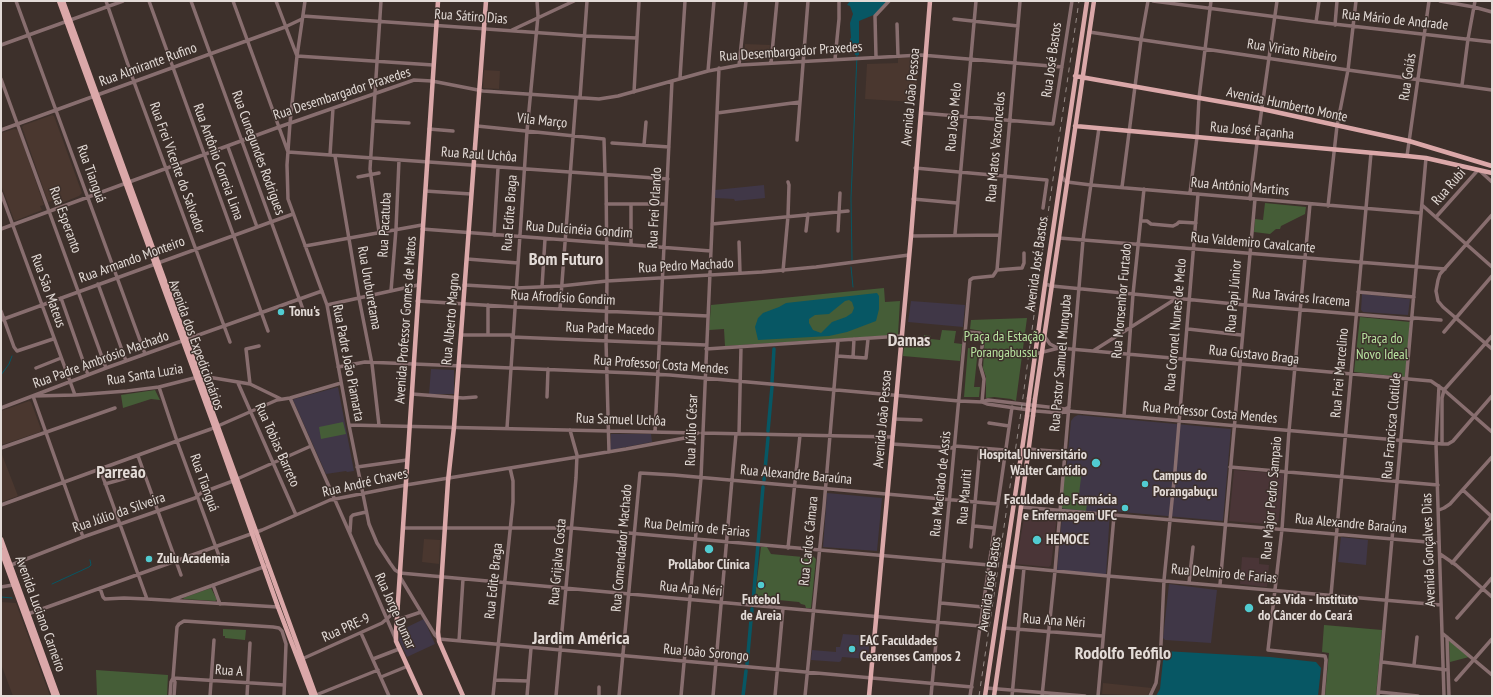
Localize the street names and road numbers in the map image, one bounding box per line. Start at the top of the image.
street label: Rua Sátiro Dias [434,6,508,28]
street label: Rua Mário de Andrade [1341,6,1449,34]
street label: Rua José Bastos [1038,21,1066,99]
street label: Rua Viriato Ribeiro [1246,36,1338,66]
street label: Rua Desembargador Praxedes [719,39,863,65]
street label: Rua Almirante Rufino [97,40,199,90]
street label: Avenida João Pessoa [898,47,924,147]
street label: Rua Goiás [1396,52,1420,102]
street label: Rua Desembargador Praxedes [271,64,413,124]
street label: Rua João Melo [943,82,965,152]
street label: Avenida Humberto Monte [1225,84,1349,126]
street label: Rua Cunegundes Rodrigues [228,89,288,217]
street label: Rua Matos Vasconcelos [983,91,1009,203]
street label: Rua Frei Vicente do Salvador [145,100,209,236]
street label: Rua Antônio Correia Lima [189,101,247,223]
street label: Vila Março [516,110,568,132]
street label: Rua José Façanha [1209,119,1295,143]
street label: Rua Tianguá [73,143,109,205]
street label: Rua Raul Uchôa [440,144,518,166]
street label: Rua Rubi [1428,165,1470,209]
street label: Rua Frei Orlando [644,167,666,249]
street label: Rua Edite Braga [499,174,521,252]
street label: Rua Antônio Martins [1190,174,1290,200]
street label: Rua Esperanto [45,185,85,255]
street label: Rua Pacatuba [375,192,395,258]
street label: Avenida José Bastos [1022,216,1052,312]
street label: Rua Dulcinéia Gondim [525,218,633,242]
street label: Rua Valdemiro Cavalcante [1190,229,1316,257]
street label: Rua Armando Monteiro [77,233,187,287]
street label: Avenida Professor Gomes de Matos [392,236,420,404]
street label: Rua Monsenhor Furtado [1109,243,1135,359]
street label: Rua Uruburetama [353,245,385,331]
street label: Rua São Mateus [27,252,69,330]
street label: Rua Pedro Machado [638,255,734,277]
street label: Rua Coronel Nunes de Melo [1162,258,1190,392]
street label: Rua Papi Júnior [1222,259,1246,333]
street label: Rua Alberto Magno [439,272,463,366]
street label: Avenida dos Expedicionários [165,278,227,412]
street label: Rua Taváres Iracema [1251,285,1351,311]
street label: Rua Afrodísio Gondim [510,287,616,309]
street label: Rua Pastor Samuel Munguba [1047,294,1075,432]
street label: Rua Padre João Piamarta [328,303,368,423]
street label: Rua Padre Macedo [565,319,655,339]
street label: Rua Frei Marcelino [1328,327,1352,419]
street label: Rua Padre Ambrósio Machado [31,328,171,392]
street label: Rua Gustavo Braga [1208,342,1300,368]
street label: Rua Professor Costa Mendes [593,352,729,378]
street label: Rua Santa Luzia [106,361,184,389]
street label: Avenida João Pessoa [870,369,896,469]
street label: Rua Francisca Clotilde [1379,372,1405,480]
street label: Rua Júlio César [682,394,702,466]
street label: Rua Professor Costa Mendes [1142,399,1278,427]
street label: Rua Tobias Barreto [251,400,303,490]
street label: Rua Samuel Uchôa [576,410,666,430]
street label: Rua Machado de Assis [927,430,955,538]
street label: Rua Major Pedro Sampaio [1258,436,1286,560]
street label: Rua Tianguá [186,452,222,514]
street label: Rua Alexandre Baraúna [739,462,853,488]
street label: Rua André Chaves [321,465,409,501]
street label: Rua Mauriti [954,469,976,525]
street label: Rua Comendador Machado [608,483,636,613]
street label: Rua Júlio da Silveira [71,489,167,537]
street label: Avenida Gonçalves Dias [1419,493,1439,607]
street label: Rua Carlos Câmara [796,495,822,587]
street label: Rua Alexandre Baraúna [1294,511,1408,537]
street label: Rua Delmiro de Farias [643,515,751,541]
street label: Rua Grijalva Costa [546,518,570,606]
street label: Avenida José Bastos [975,536,1005,632]
street label: Rua Edite Braga [482,542,506,620]
street label: Avenida Luciano Carneiro [11,554,69,674]
street label: Rua Delmiro de Farias [1170,561,1278,587]
street label: Rua Jorge Dumar [371,570,419,652]
street label: Rua Ana Néri [659,578,723,600]
street label: Rua PRE-9 [319,610,373,646]
street label: Rua Ana Néri [1022,610,1086,632]
street label: Rua João Sorongo [663,641,749,665]
street label: Rua A [214,662,244,680]

